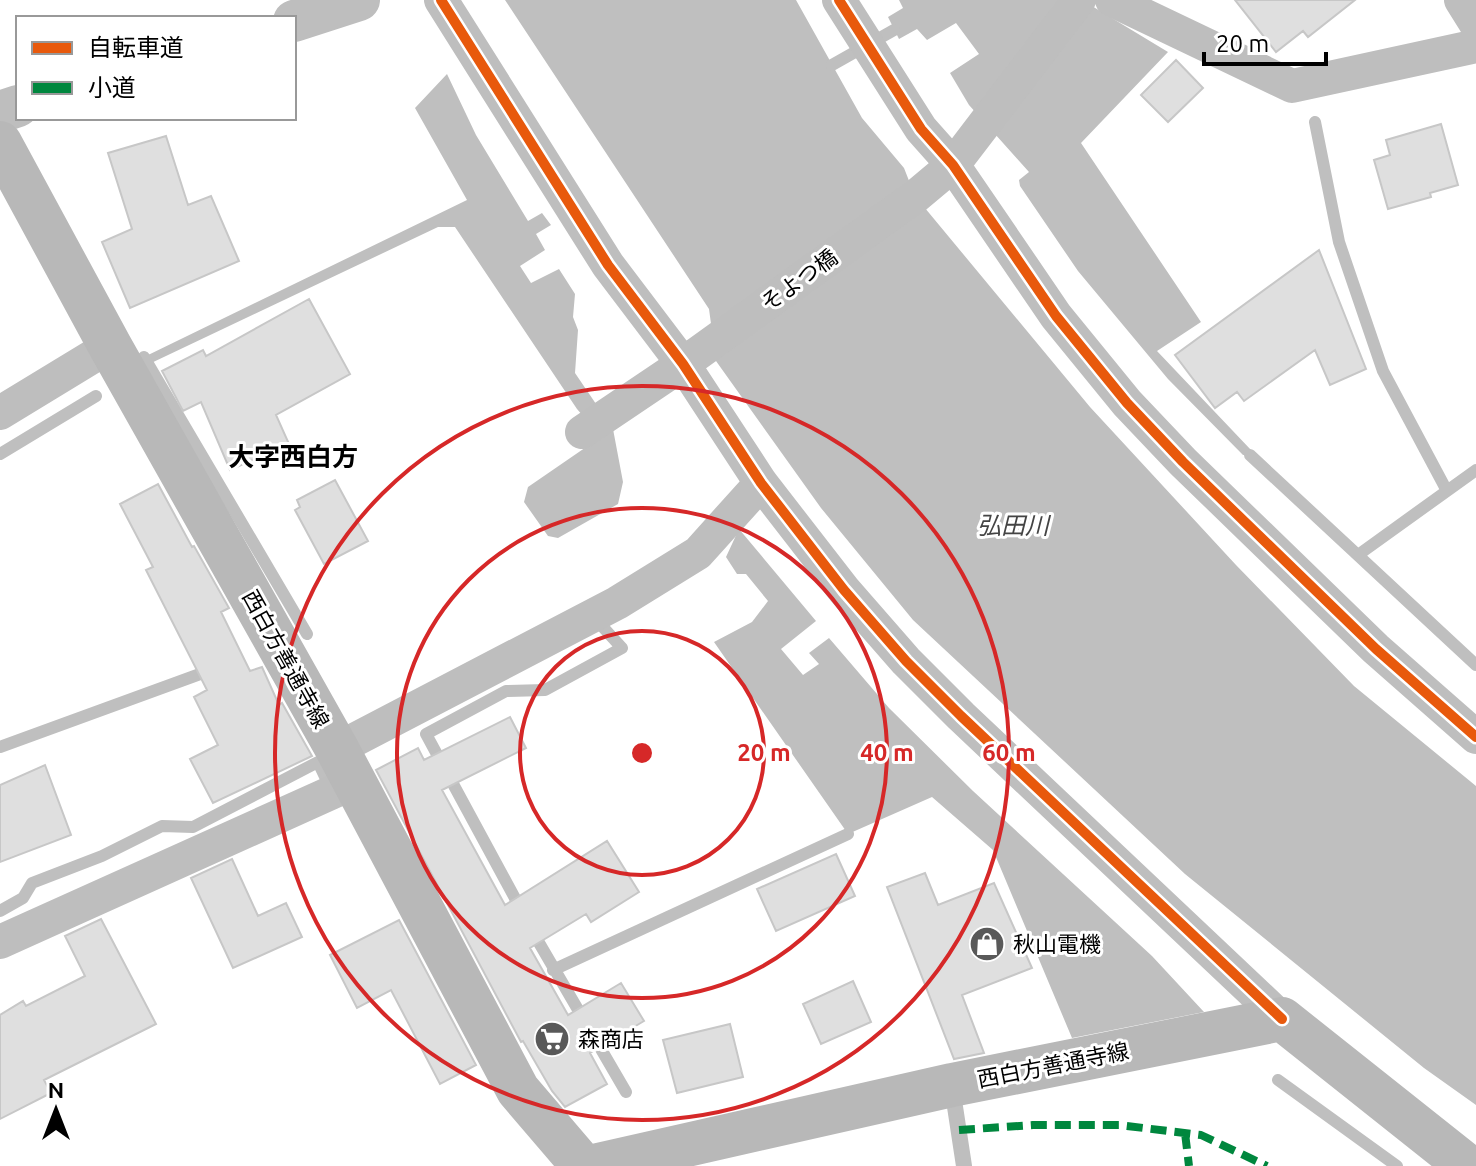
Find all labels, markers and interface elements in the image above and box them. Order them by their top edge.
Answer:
legend [16,16,296,120]
scale bar [1204,16,1326,66]
text: 20 m [1216,30,1269,57]
text: 自転車道 [88,34,184,61]
text: 小道 [88,74,136,101]
street label: そよつ橋 [756,244,842,316]
district label: 大字西白方 [228,442,358,471]
water label: 弘田川 [977,512,1052,539]
street label: 西白方善通寺線 [238,585,335,732]
centre of rings [628,739,656,767]
text: 20 m [737,739,791,766]
text: 40 m [860,739,914,766]
text: 60 m [982,739,1036,766]
shop icon: 秋山電機 [968,925,1006,963]
place label: 秋山電機 [1013,931,1101,956]
supermarket icon: 森商店 [533,1020,571,1058]
place label: 森商店 [578,1026,644,1051]
street label: 西白方善通寺線 [975,1038,1131,1091]
north arrow [16,1070,96,1150]
text: N [48,1077,64,1102]

